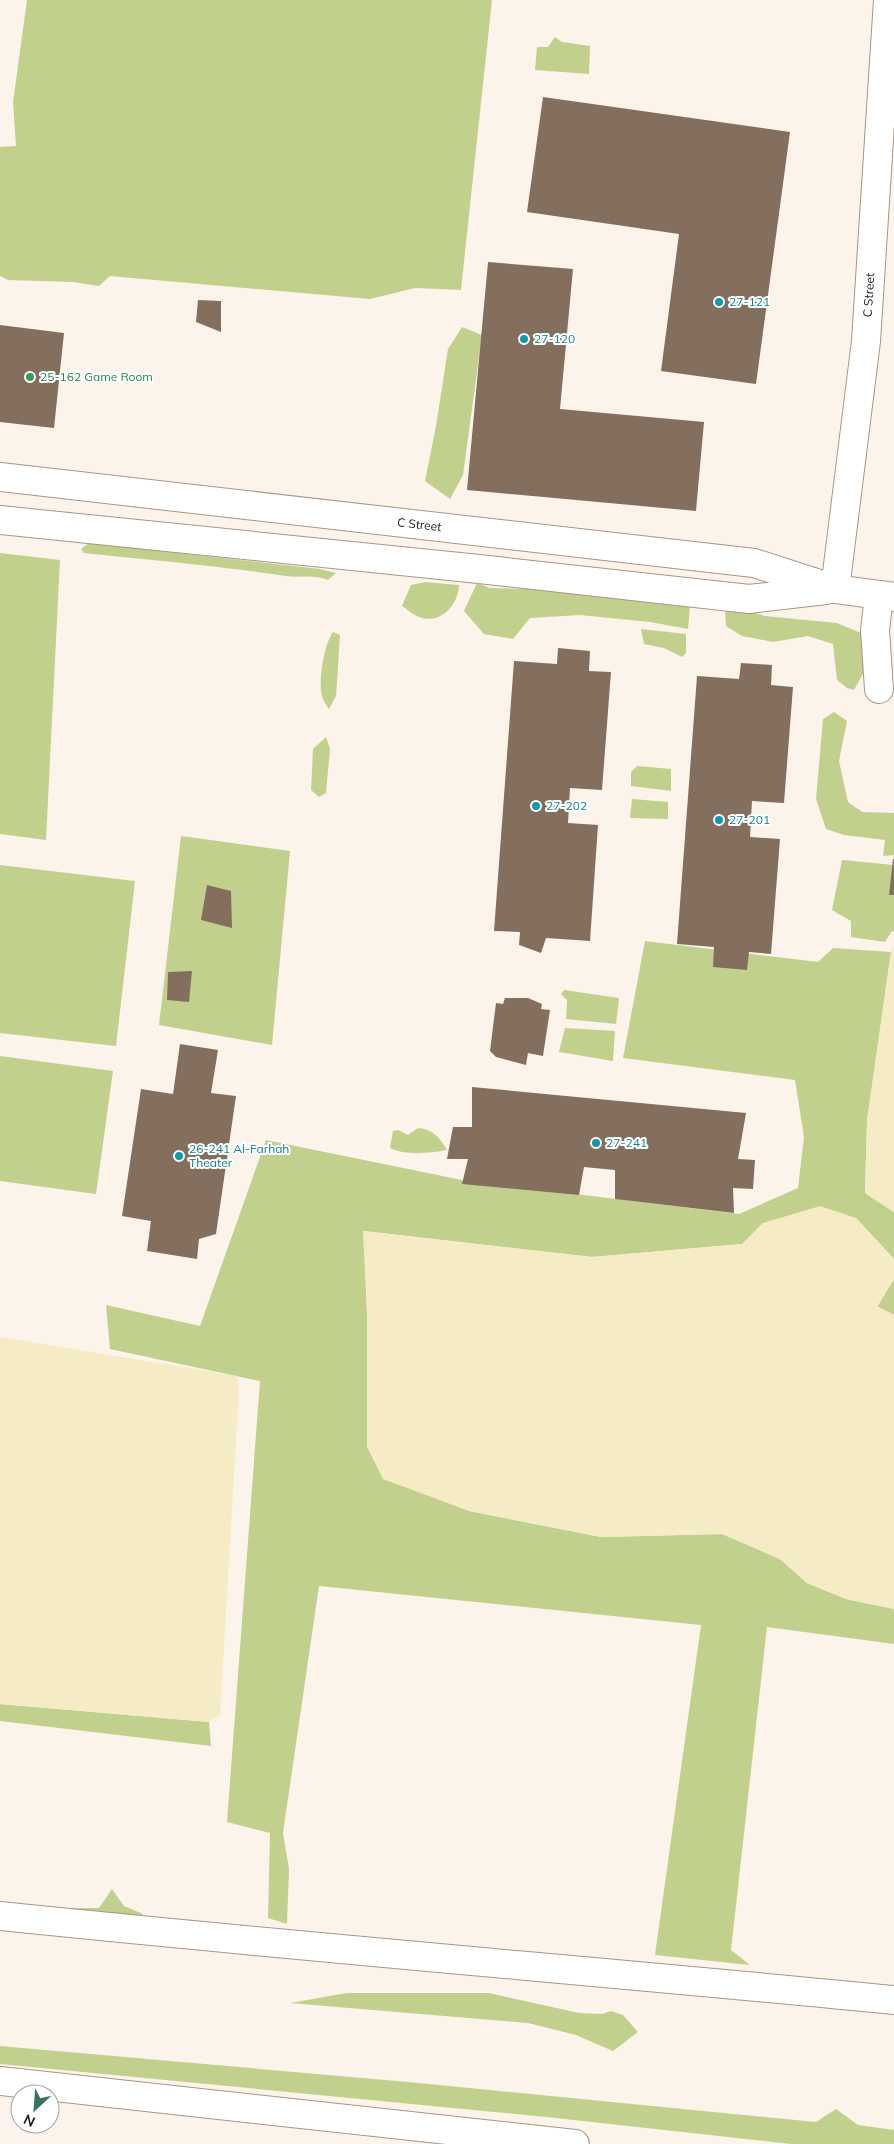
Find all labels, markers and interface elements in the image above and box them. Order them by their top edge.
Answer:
street label: C Street [860,272,877,318]
place label: 27-121 [729,294,770,309]
marker: 27-121 [713,296,725,308]
place label: 27-120 [534,331,575,346]
marker: 27-120 [518,333,530,345]
place label: 25-162 Game Room [40,369,153,384]
marker: 25-162 Game Room [24,371,36,383]
street label: C Street [396,514,442,534]
place label: 27-202 [546,798,587,813]
marker: 27-202 [530,800,542,812]
place label: 27-201 [729,812,770,827]
marker: 27-201 [713,814,725,826]
place label: 27-241 [606,1135,647,1150]
marker: 27-241 [590,1137,602,1149]
place label: 26-241 Al-Farhah Theater [189,1141,289,1170]
marker: 26-241 Al-Farhah Theater [173,1150,185,1162]
north arrow [10,2084,60,2134]
text: N [21,2110,38,2131]

